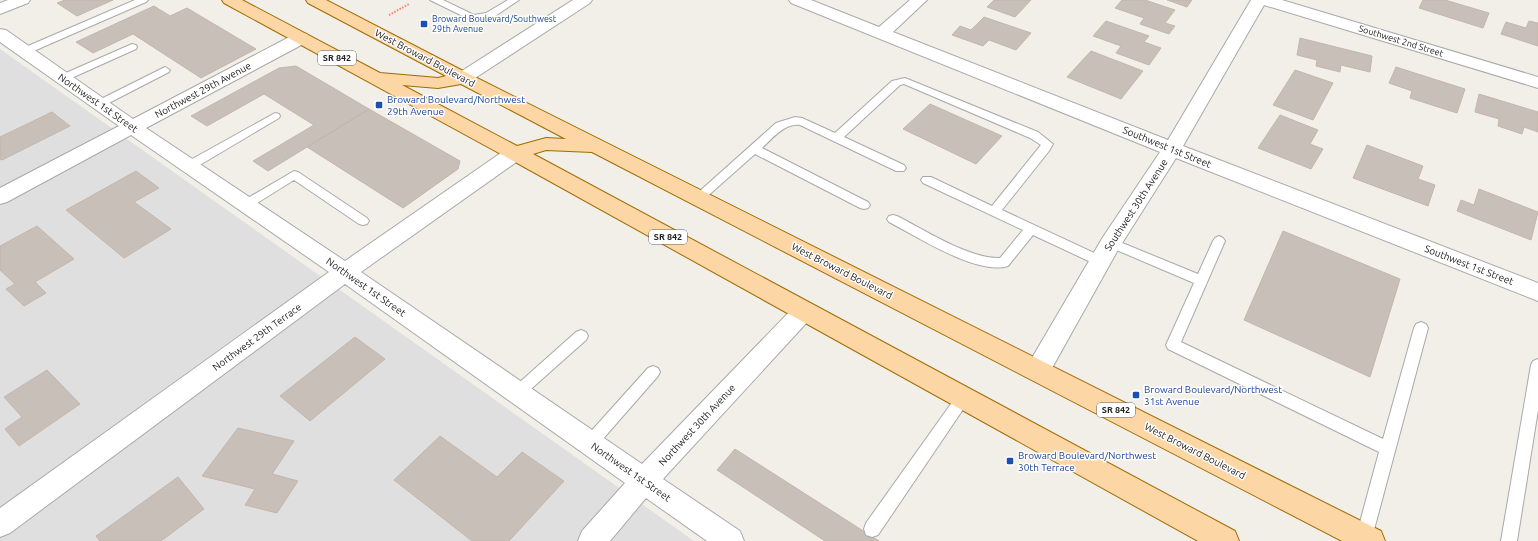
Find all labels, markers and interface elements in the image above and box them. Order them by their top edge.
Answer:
place label: Broward Boulevard/Southwest 29th Avenue [432,14,557,34]
marker: Broward Boulevard/Southwest 29th Avenue [419,19,429,29]
street label: Southwest 2nd Street [1358,23,1445,59]
street label: West Broward Boulevard [373,27,477,89]
road number: SR 842 [318,51,356,65]
street label: Northwest 29th Avenue [153,60,253,120]
street label: Northwest 1st Street [56,71,140,135]
place label: Broward Boulevard/Northwest 29th Avenue [387,94,525,117]
marker: Broward Boulevard/Northwest 29th Avenue [374,100,384,110]
street label: Southwest 1st Street [1121,124,1213,170]
street label: Southwest 30th Avenue [1102,157,1170,253]
road number: SR 842 [649,230,687,244]
street label: West Broward Boulevard [790,241,894,301]
street label: Southwest 1st Street [1423,243,1515,287]
street label: Northwest 1st Street [324,255,408,319]
street label: Northwest 29th Terrace [211,301,303,373]
street label: Northwest 30th Avenue [656,382,738,468]
place label: Broward Boulevard/Northwest 31st Avenue [1144,384,1282,407]
marker: Broward Boulevard/Northwest 31st Avenue [1131,390,1141,400]
road number: SR 842 [1097,403,1135,417]
street label: West Broward Boulevard [1143,421,1247,481]
street label: Northwest 1st Street [589,440,673,504]
place label: Broward Boulevard/Northwest 30th Terrace [1018,450,1156,473]
marker: Broward Boulevard/Northwest 30th Terrace [1005,456,1015,466]

